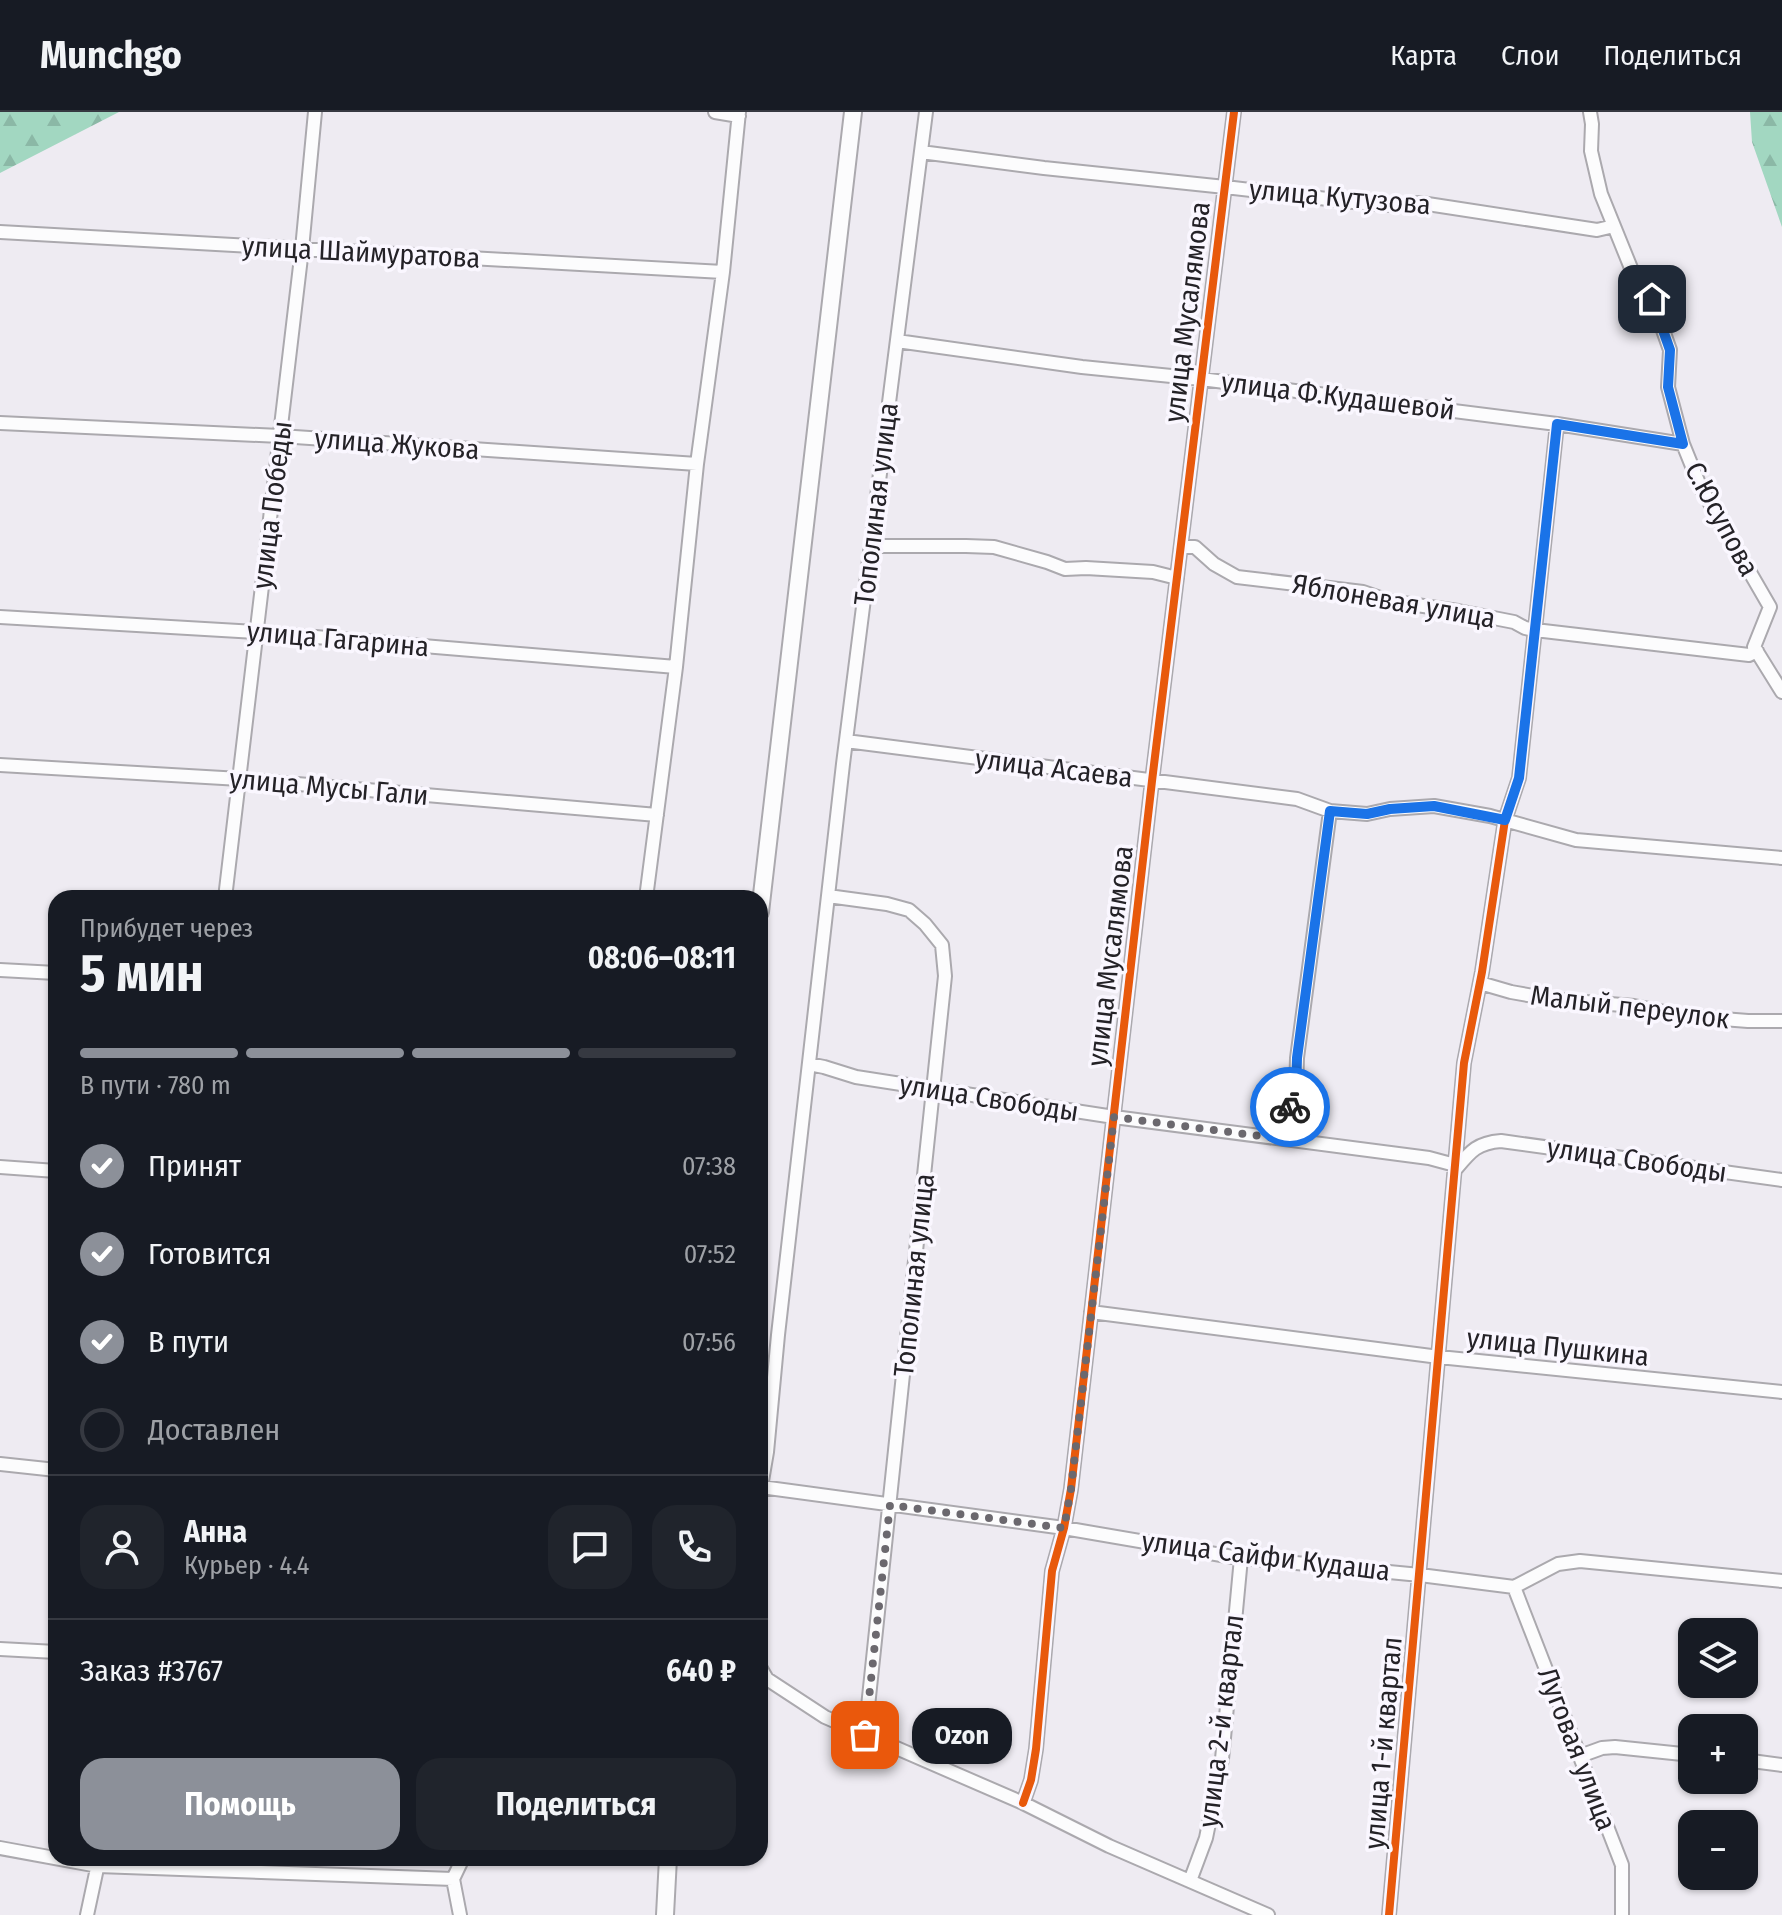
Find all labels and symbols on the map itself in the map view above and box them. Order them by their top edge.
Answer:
street label: улица Кутузова [1248,173,1432,221]
street label: улица Мусалямова [1157,200,1217,424]
street label: улица Шаймуратова [241,229,481,275]
pin [1618,265,1686,333]
street label: улица Ф.Кудашевой [1219,365,1457,427]
street label: Тополиная улица [847,401,905,607]
street label: улица Победы [245,419,299,591]
street label: улица Жукова [314,422,480,466]
street label: С.Юсупова [1678,456,1766,582]
street label: Яблоневая улица [1290,567,1498,635]
street label: улица Гагарина [246,615,430,663]
street label: улица Асаева [973,742,1135,794]
street label: улица Мусы Гали [228,762,430,812]
street label: улица Мусалямова [1080,844,1140,1068]
street label: Малый переулок [1529,978,1731,1036]
courier [1250,1067,1330,1147]
street label: улица Свободы [897,1068,1081,1128]
street label: улица Свободы [1545,1131,1729,1189]
street label: Тополиная улица [887,1172,941,1378]
street label: улица Пушкина [1465,1321,1651,1373]
street label: улица Сайфи Кудаша [1140,1524,1392,1588]
street label: улица 2-й квартал [1192,1613,1250,1829]
street label: улица 1-й квартал [1357,1635,1409,1851]
street label: Луговая улица [1531,1663,1623,1835]
pin [831,1701,899,1769]
callout: Ozon [913,1707,1013,1763]

